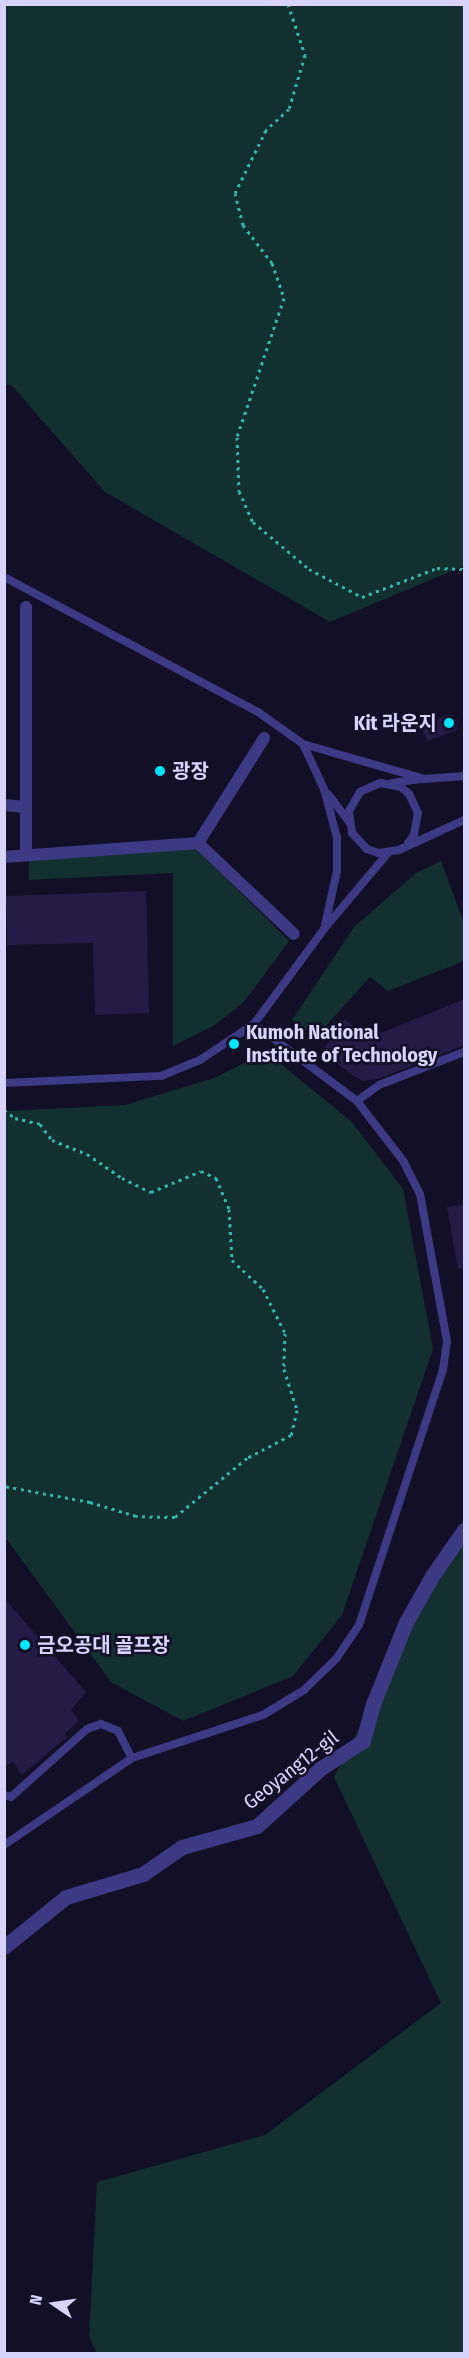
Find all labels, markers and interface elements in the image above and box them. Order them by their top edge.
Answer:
place label: Kit 라운지 [354,711,437,735]
marker: Kit 라운지 [442,716,456,730]
place label: 광장 [172,759,209,783]
marker: 광장 [153,764,167,778]
place label: Kumoh National Institute of Technology [246,1020,437,1067]
marker: Kumoh National Institute of Technology [227,1037,241,1051]
place label: 금오공대 골프장 [37,1633,170,1657]
marker: 금오공대 골프장 [18,1638,32,1652]
street label: Geoyang12-gil [239,1725,343,1815]
north arrow [24,2274,84,2334]
text: N [26,2293,46,2307]

